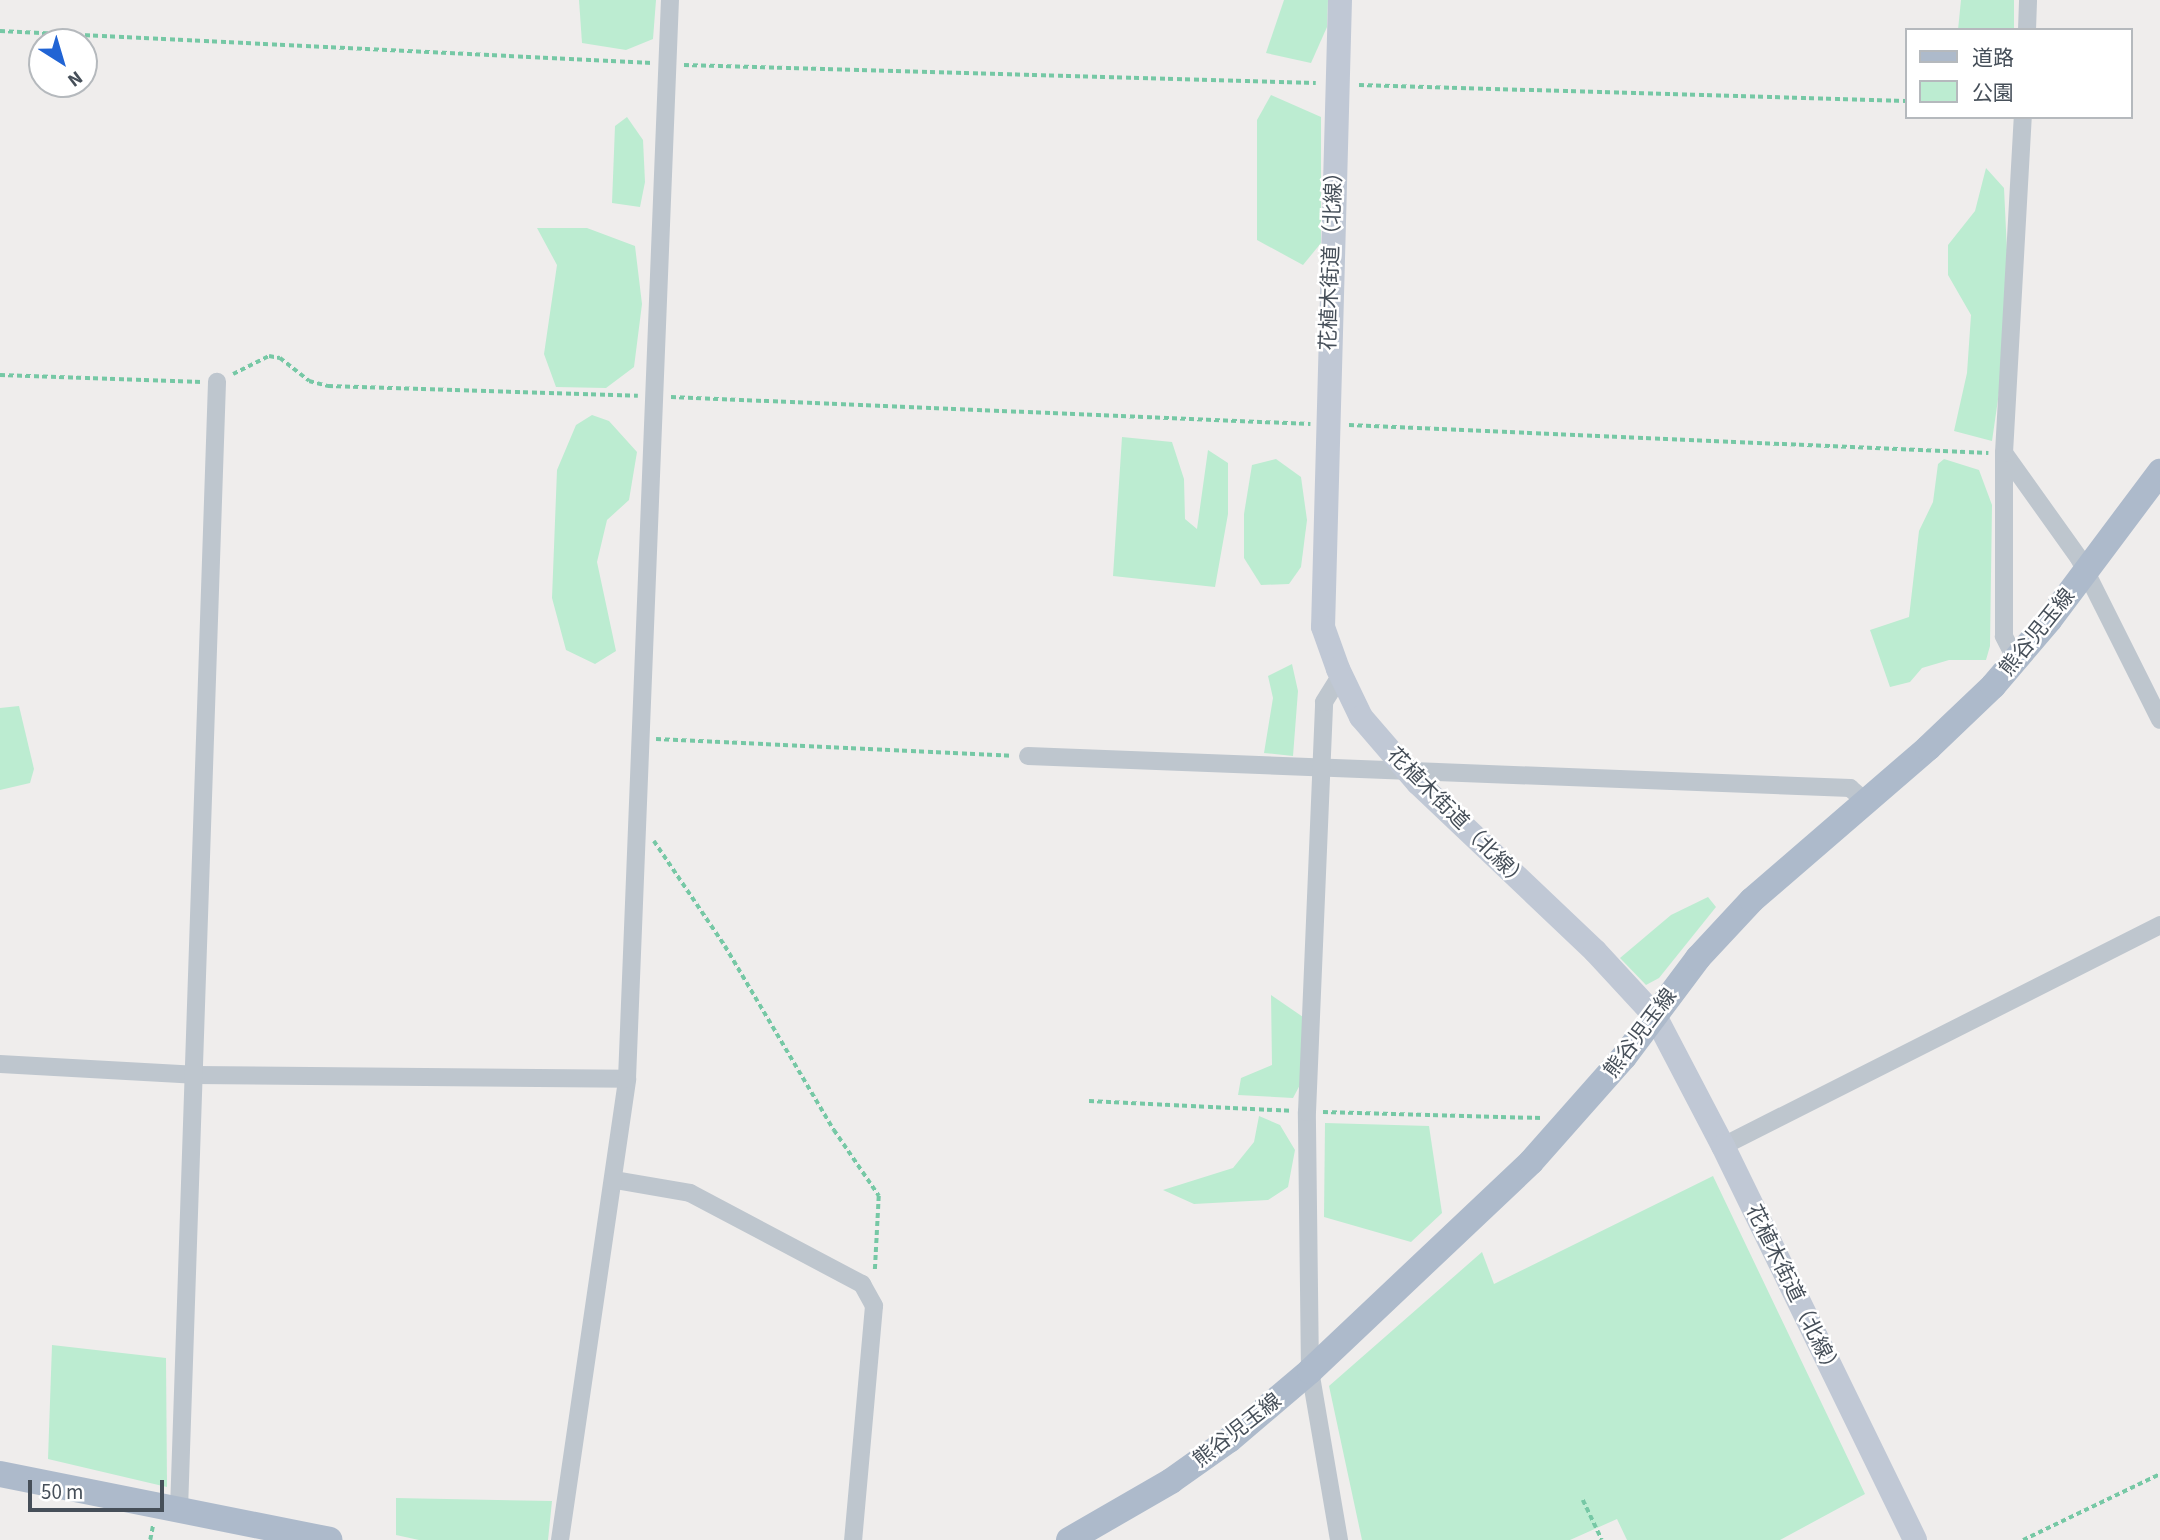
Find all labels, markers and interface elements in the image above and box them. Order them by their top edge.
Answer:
north arrow [28,28,98,98]
legend [1904,28,2132,119]
text: 道路 [1972,43,2014,73]
text: N [62,64,88,93]
text: 公園 [1972,78,2014,108]
street label: 花植木街道（北線） [1315,161,1347,351]
street label: 熊谷児玉線 [1994,583,2080,681]
street label: 花植木街道（北線） [1382,742,1534,894]
street label: 熊谷児玉線 [1598,983,1682,1083]
street label: 花植木街道（北線） [1741,1201,1847,1381]
street label: 熊谷児玉線 [1188,1388,1286,1472]
scale bar [32,1466,168,1510]
text: 50 m [41,1477,83,1507]

